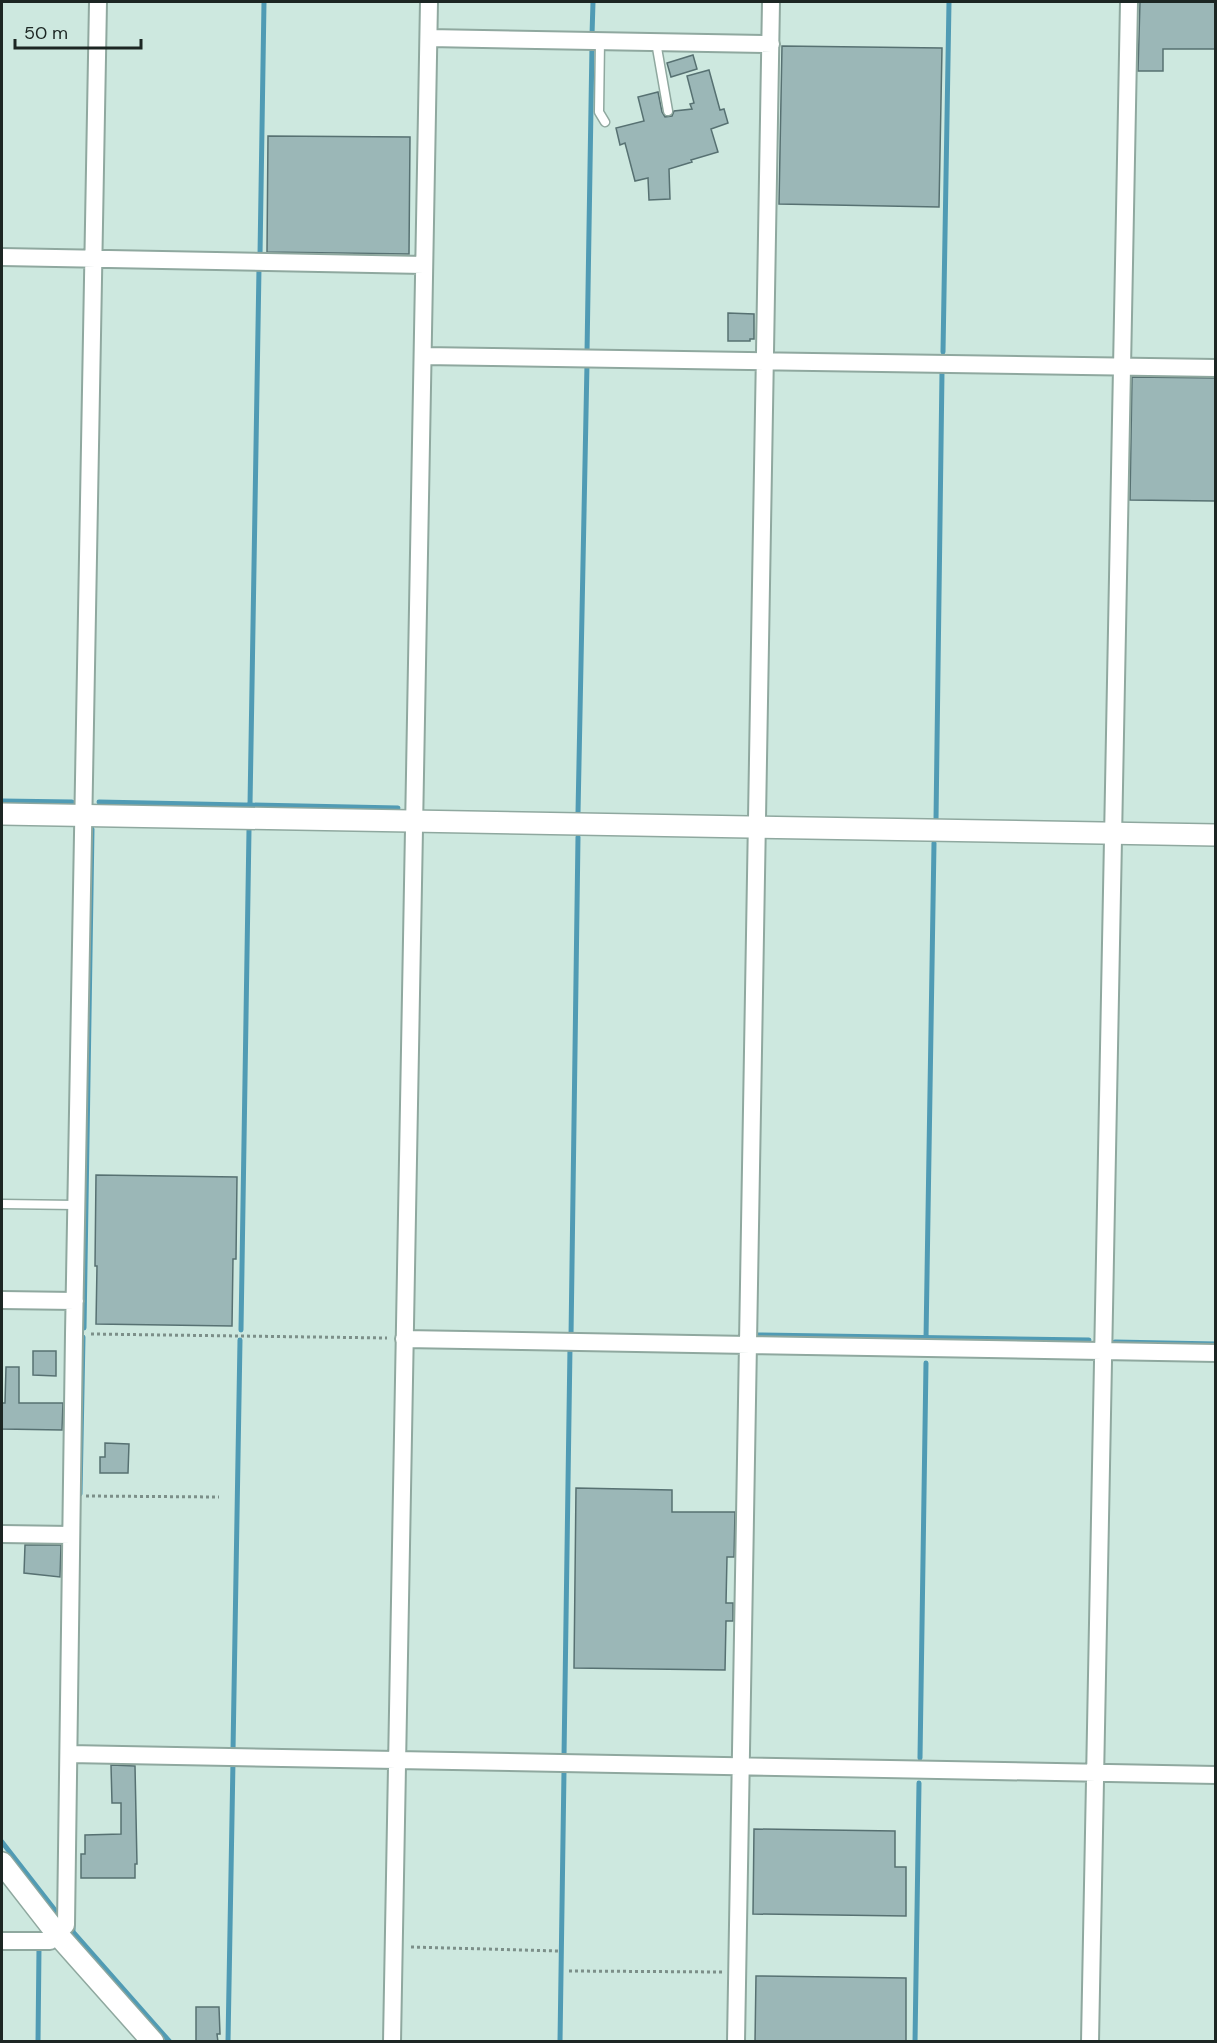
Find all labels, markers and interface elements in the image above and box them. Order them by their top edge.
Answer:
scale bar [15,12,141,50]
text: 50 m [24,21,68,45]

